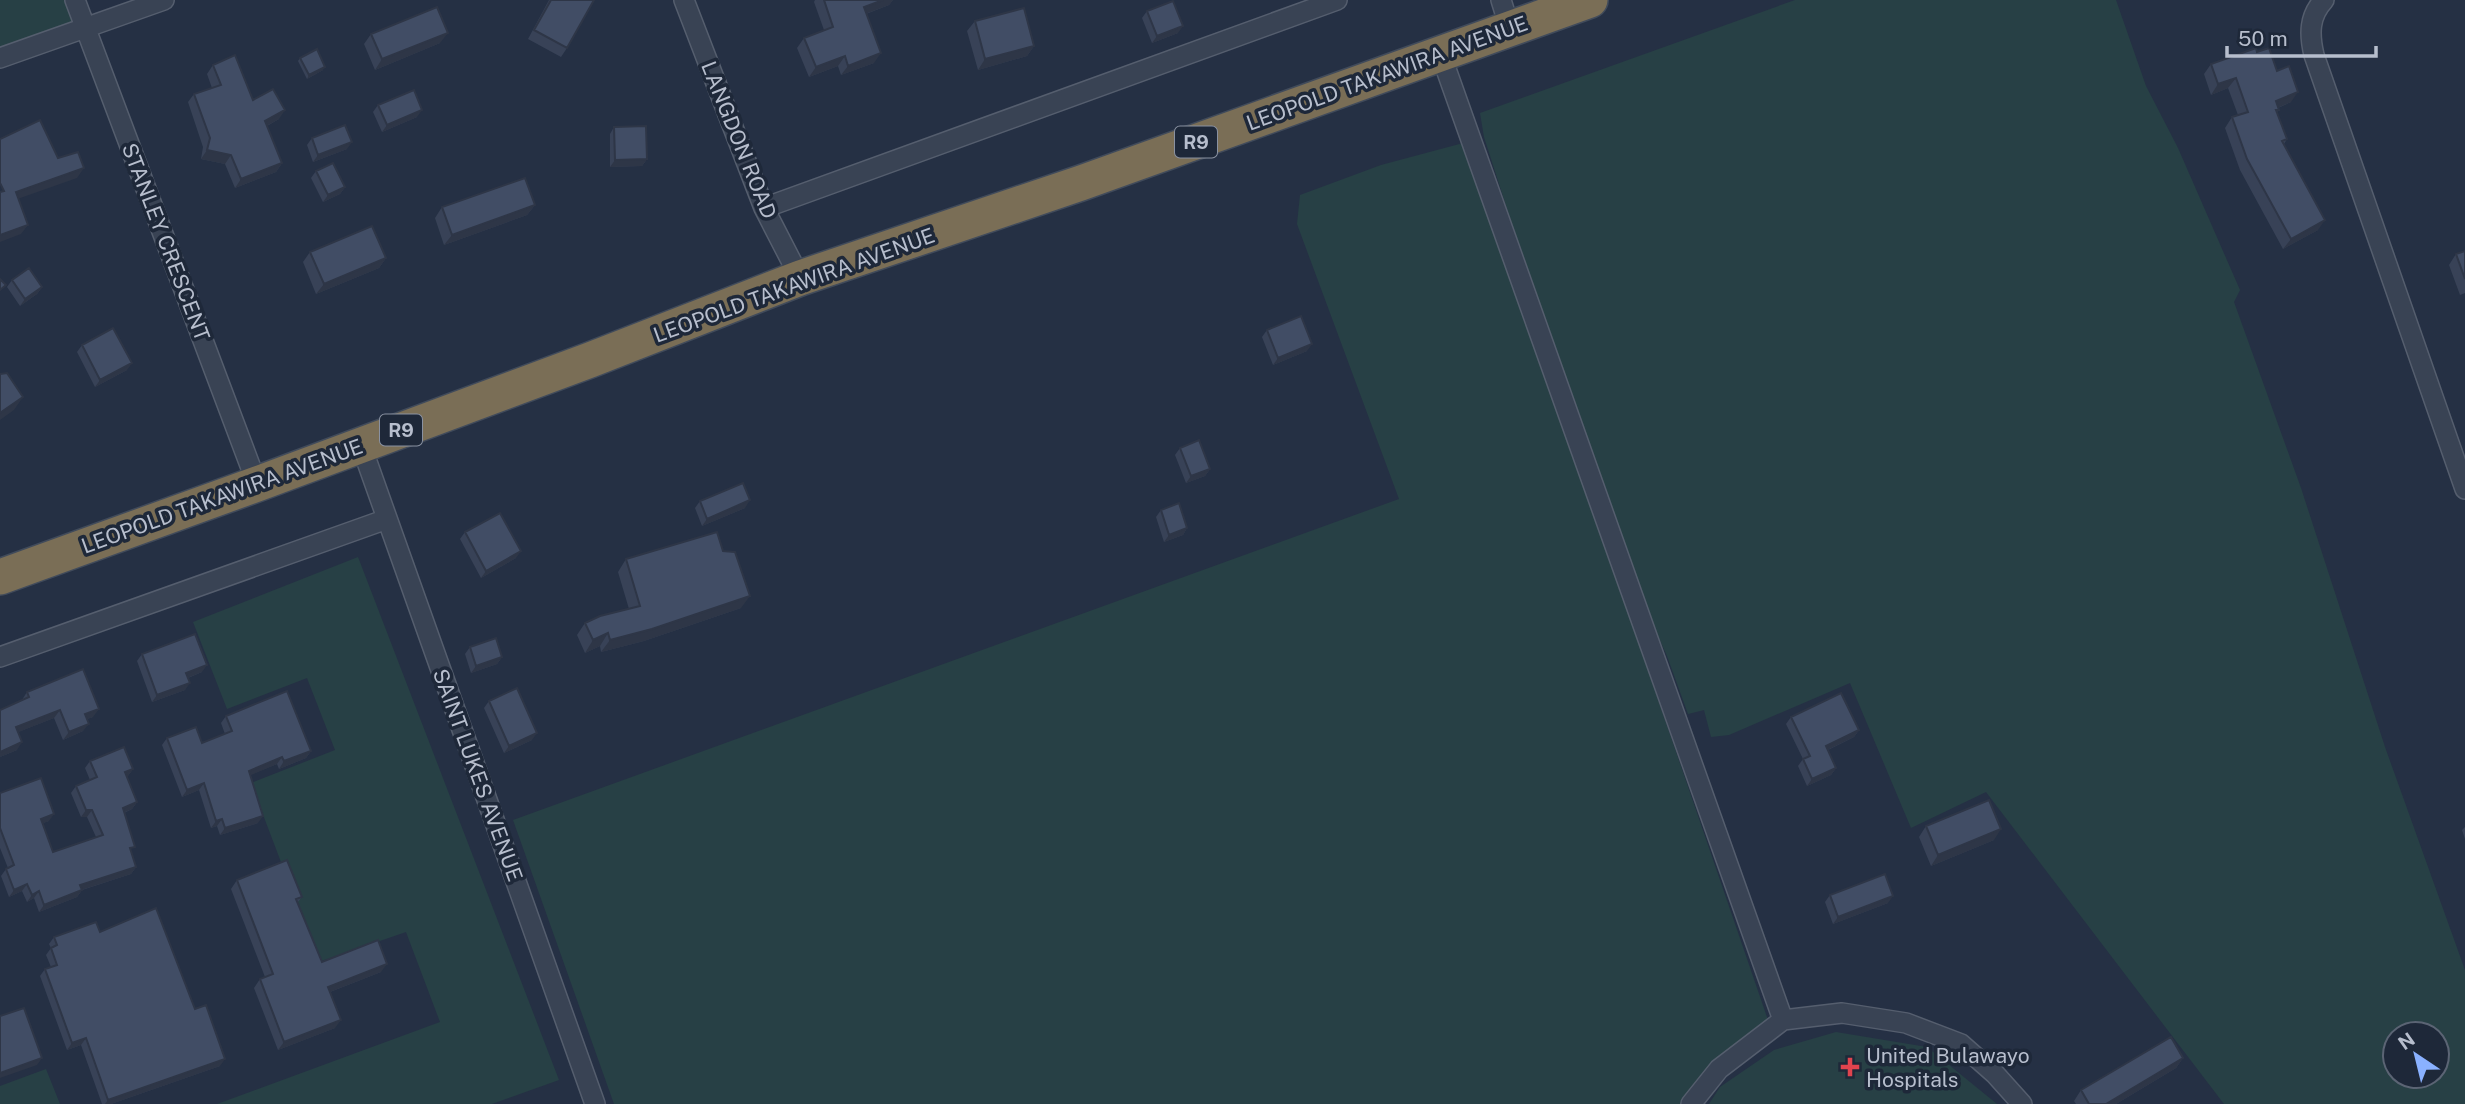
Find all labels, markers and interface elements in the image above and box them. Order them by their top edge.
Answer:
street label: LEOPOLD TAKAWIRA AVENUE [1243,10,1531,136]
scale bar [2227,14,2376,58]
text: 50 m [2238,26,2288,51]
street label: LANGDON ROAD [696,58,782,222]
road number: R9 [1175,126,1217,158]
street label: STANLEY CRESCENT [117,140,215,344]
street label: LEOPOLD TAKAWIRA AVENUE [650,222,938,348]
road number: R9 [380,414,422,446]
street label: LEOPOLD TAKAWIRA AVENUE [78,433,366,559]
street label: SAINT LUKES AVENUE [428,665,528,885]
north arrow [2381,1020,2451,1090]
text: N [2394,1028,2419,1054]
place label: United Bulawayo Hospitals [1866,1043,2030,1092]
marker: United Bulawayo Hospitals [1840,1057,1860,1077]

